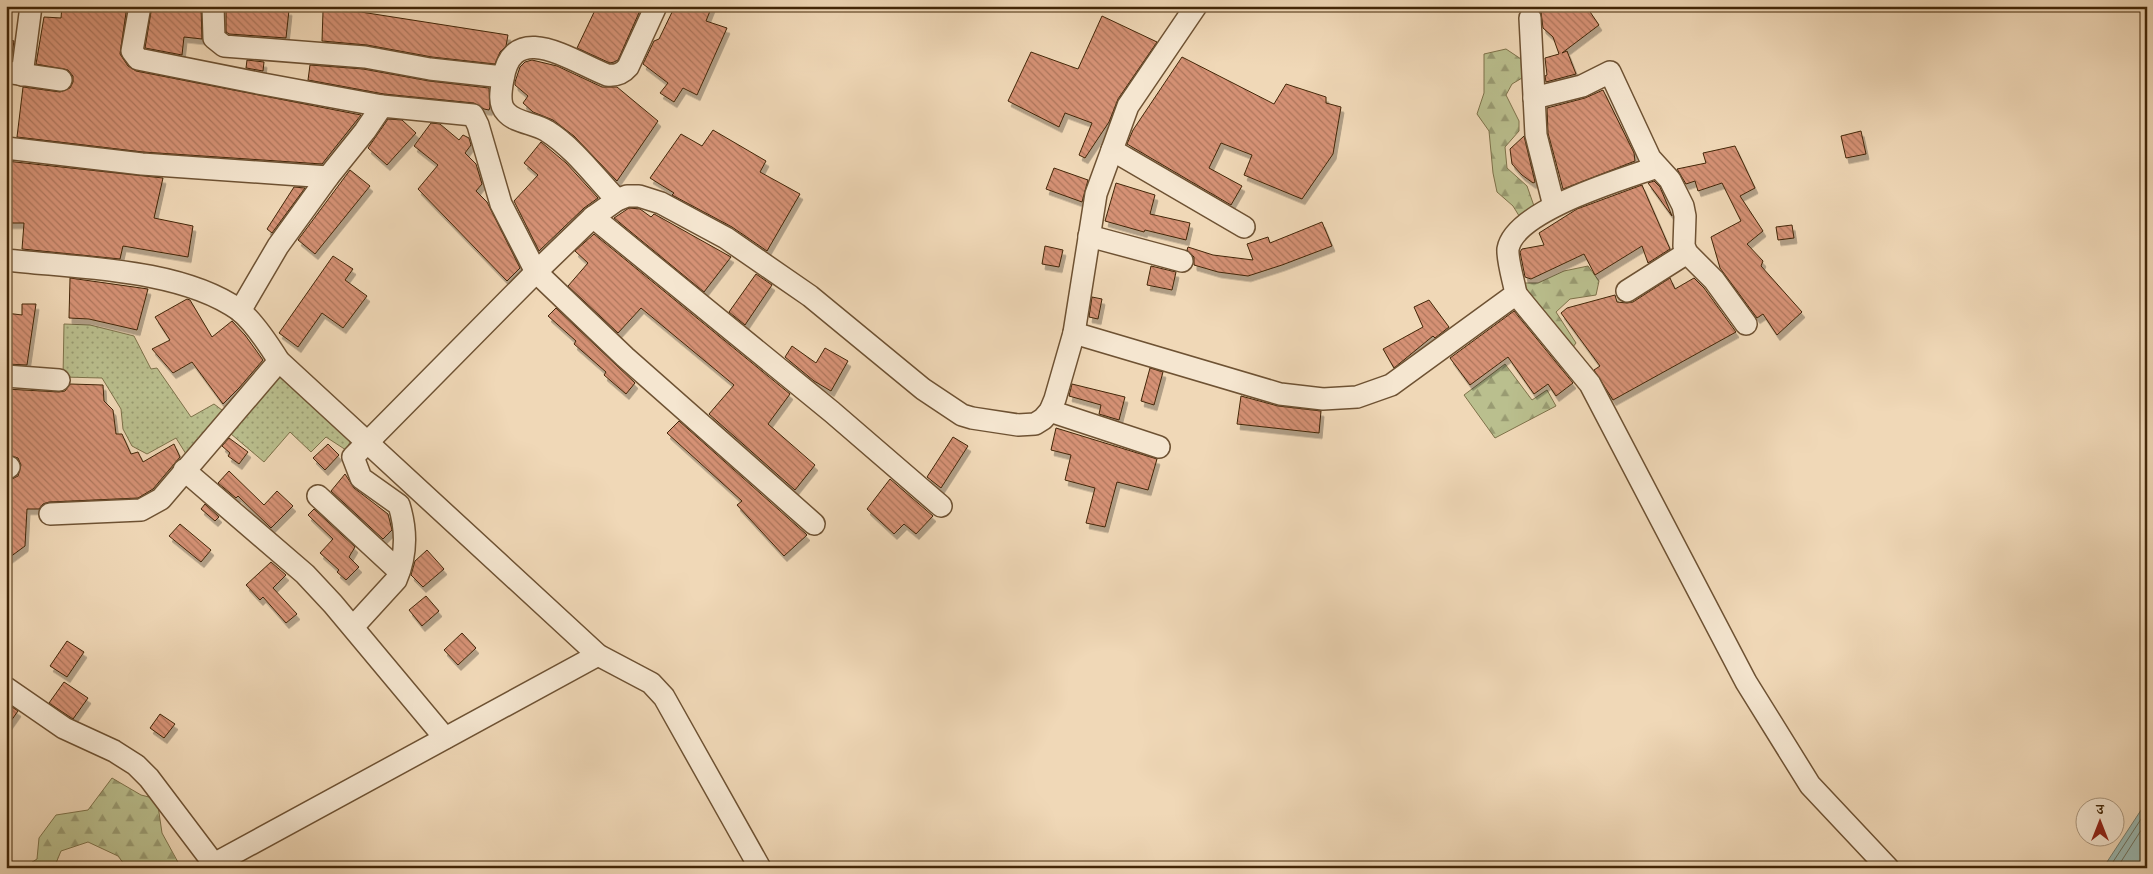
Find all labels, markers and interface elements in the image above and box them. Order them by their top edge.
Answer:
north arrow [2076,796,2126,846]
text: उ [2095,801,2104,818]

